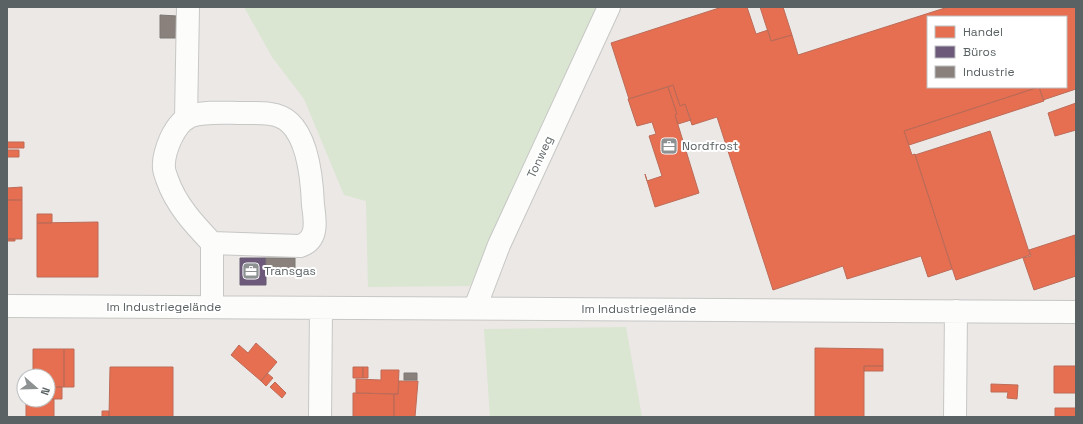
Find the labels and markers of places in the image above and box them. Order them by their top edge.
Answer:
office icon: Nordfrost [659,136,679,156]
place label: Nordfrost [682,138,738,154]
office icon: Transgas [241,261,261,281]
place label: Transgas [264,263,316,279]

